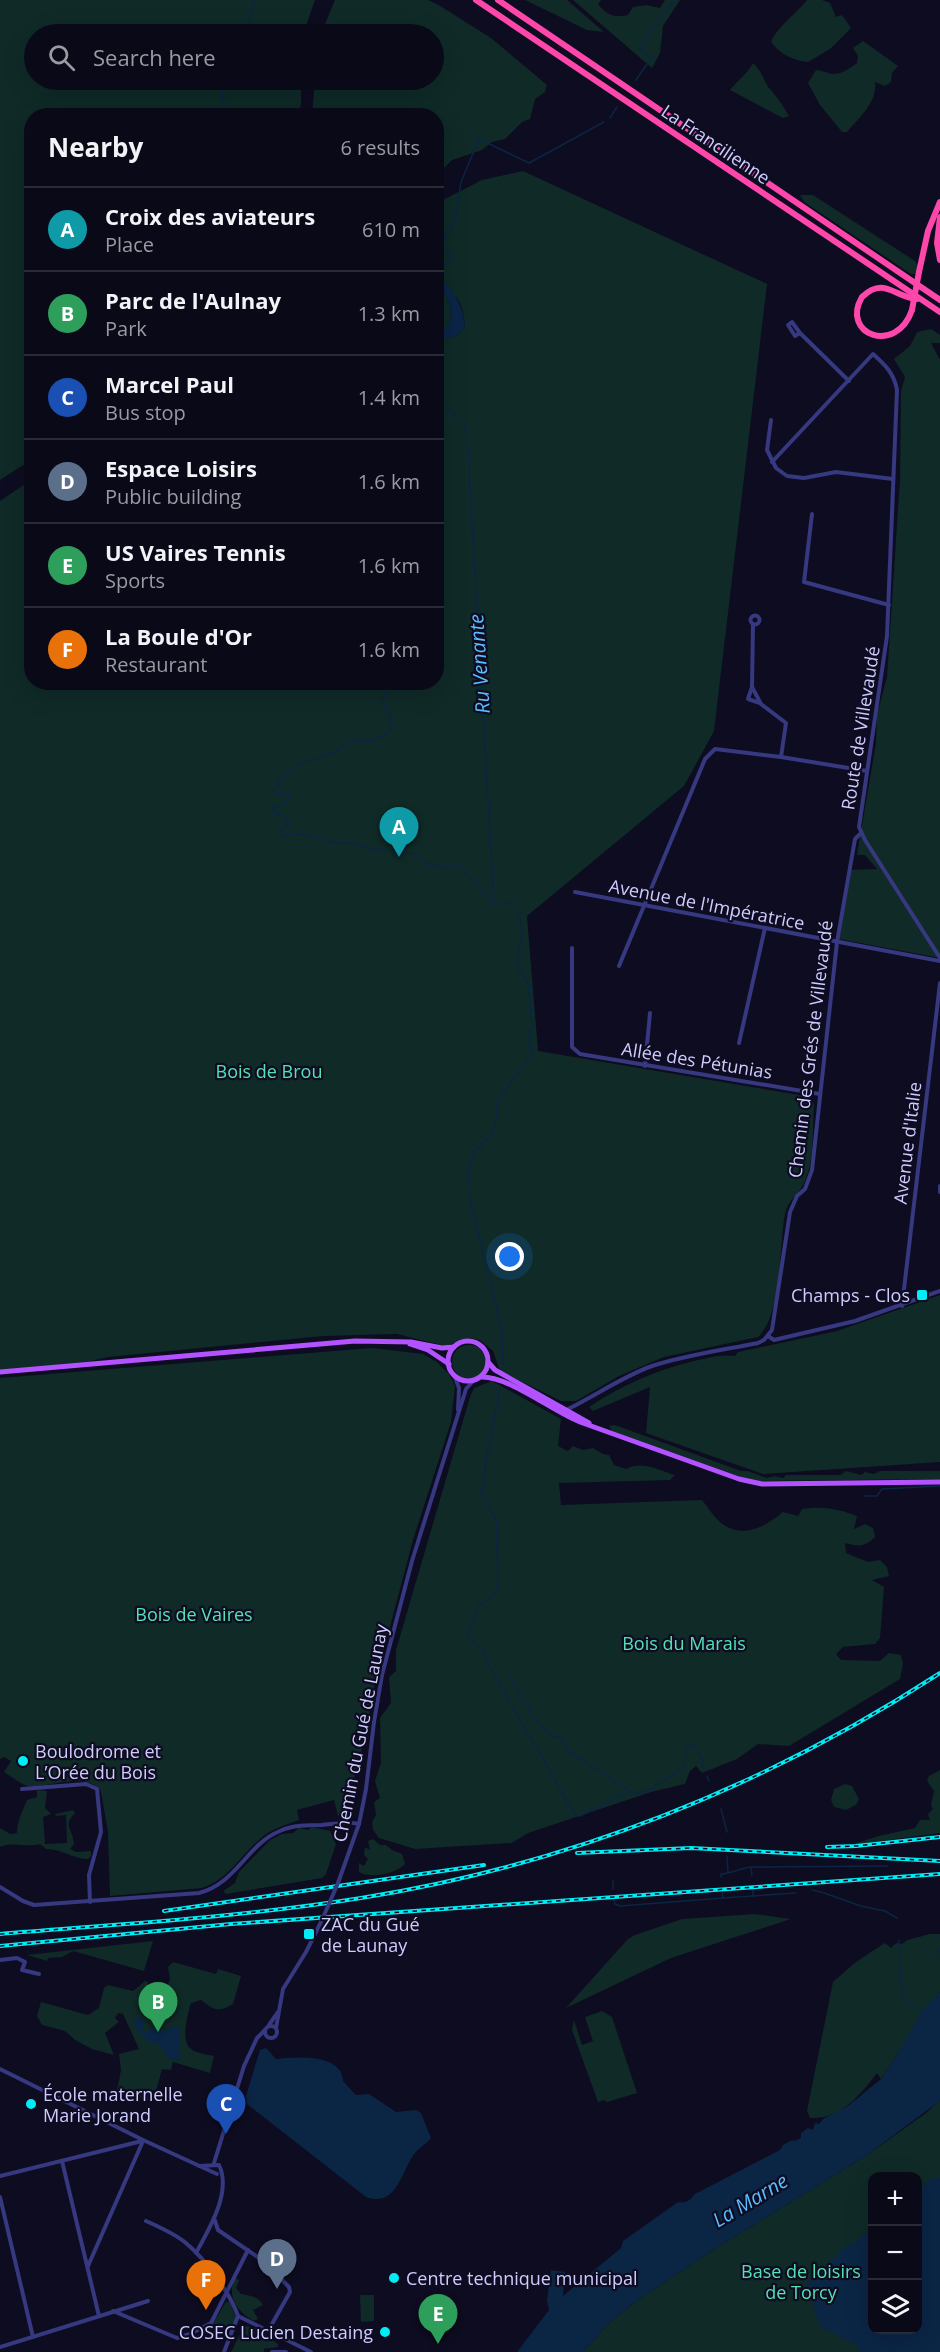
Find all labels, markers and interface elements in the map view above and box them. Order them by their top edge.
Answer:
search box [24,24,444,90]
icon: search [45,41,78,74]
text: Search here [93,42,216,72]
street label: La Francilienne [657,99,775,189]
text: Nearby [48,129,143,165]
text: 6 results [340,134,420,161]
text: Croix des aviateurs [105,201,315,231]
text: A [61,216,74,243]
text: 610 m [362,216,420,243]
text: Place [105,231,154,258]
text: Parc de l'Aulnay [105,285,281,315]
text: B [61,300,74,327]
text: 1.3 km [358,300,420,327]
text: Park [105,315,147,342]
text: Marcel Paul [105,369,234,399]
text: C [61,384,74,411]
text: 1.4 km [358,384,420,411]
text: Bus stop [105,399,186,426]
text: Espace Loisirs [105,453,257,483]
text: D [60,468,75,495]
text: 1.6 km [358,468,420,495]
text: Public building [105,483,241,510]
text: US Vaires Tennis [105,537,286,567]
text: E [62,552,73,579]
text: 1.6 km [358,552,420,579]
text: Sports [105,567,165,594]
water label: Ru Venante [462,613,496,715]
text: La Boule d'Or [105,621,252,651]
text: F [62,636,73,663]
text: 1.6 km [358,636,420,663]
street label: Route de Villevaudé [835,644,885,812]
text: Restaurant [105,651,207,678]
pin: A [380,808,418,857]
street label: Avenue de l'Impératrice [607,873,807,935]
street label: Chemin des Grés de Villevaudé [782,919,838,1179]
street label: Allée des Pétunias [620,1036,774,1084]
park label: Bois de Brou [216,1059,322,1083]
street label: Avenue d'Italie [888,1081,926,1205]
your location [495,1242,524,1271]
place label: Champs - Clos [791,1283,910,1307]
marker: Champs - Clos [915,1288,929,1302]
park label: Bois de Vaires [135,1602,253,1626]
street label: Chemin du Gué de Launay [327,1621,393,1844]
park label: Bois du Marais [622,1631,746,1655]
place label: Boulodrome et L’Orée du Bois [35,1739,161,1784]
marker: Boulodrome et L’Orée du Bois [16,1754,30,1768]
place label: ZAC du Gué de Launay [321,1912,420,1957]
marker: ZAC du Gué de Launay [302,1927,316,1941]
pin: B [138,1982,178,2032]
place label: École maternelle Marie Jorand [43,2082,183,2127]
pin: C [206,2084,246,2134]
marker: École maternelle Marie Jorand [24,2097,38,2111]
water label: La Marne [707,2167,793,2233]
map controls [868,2172,922,2334]
button: + [868,2172,922,2226]
button: − [868,2226,922,2280]
pin: D [258,2240,296,2289]
park label: Base de loisirs de Torcy [741,2259,861,2304]
pin: F [186,2260,226,2310]
place label: Centre technique municipal [406,2266,638,2290]
marker: Centre technique municipal [387,2271,401,2285]
button: layers [868,2280,922,2334]
pin: E [418,2294,458,2344]
place label: COSEC Lucien Destaing [179,2320,373,2344]
marker: COSEC Lucien Destaing [378,2325,392,2339]

